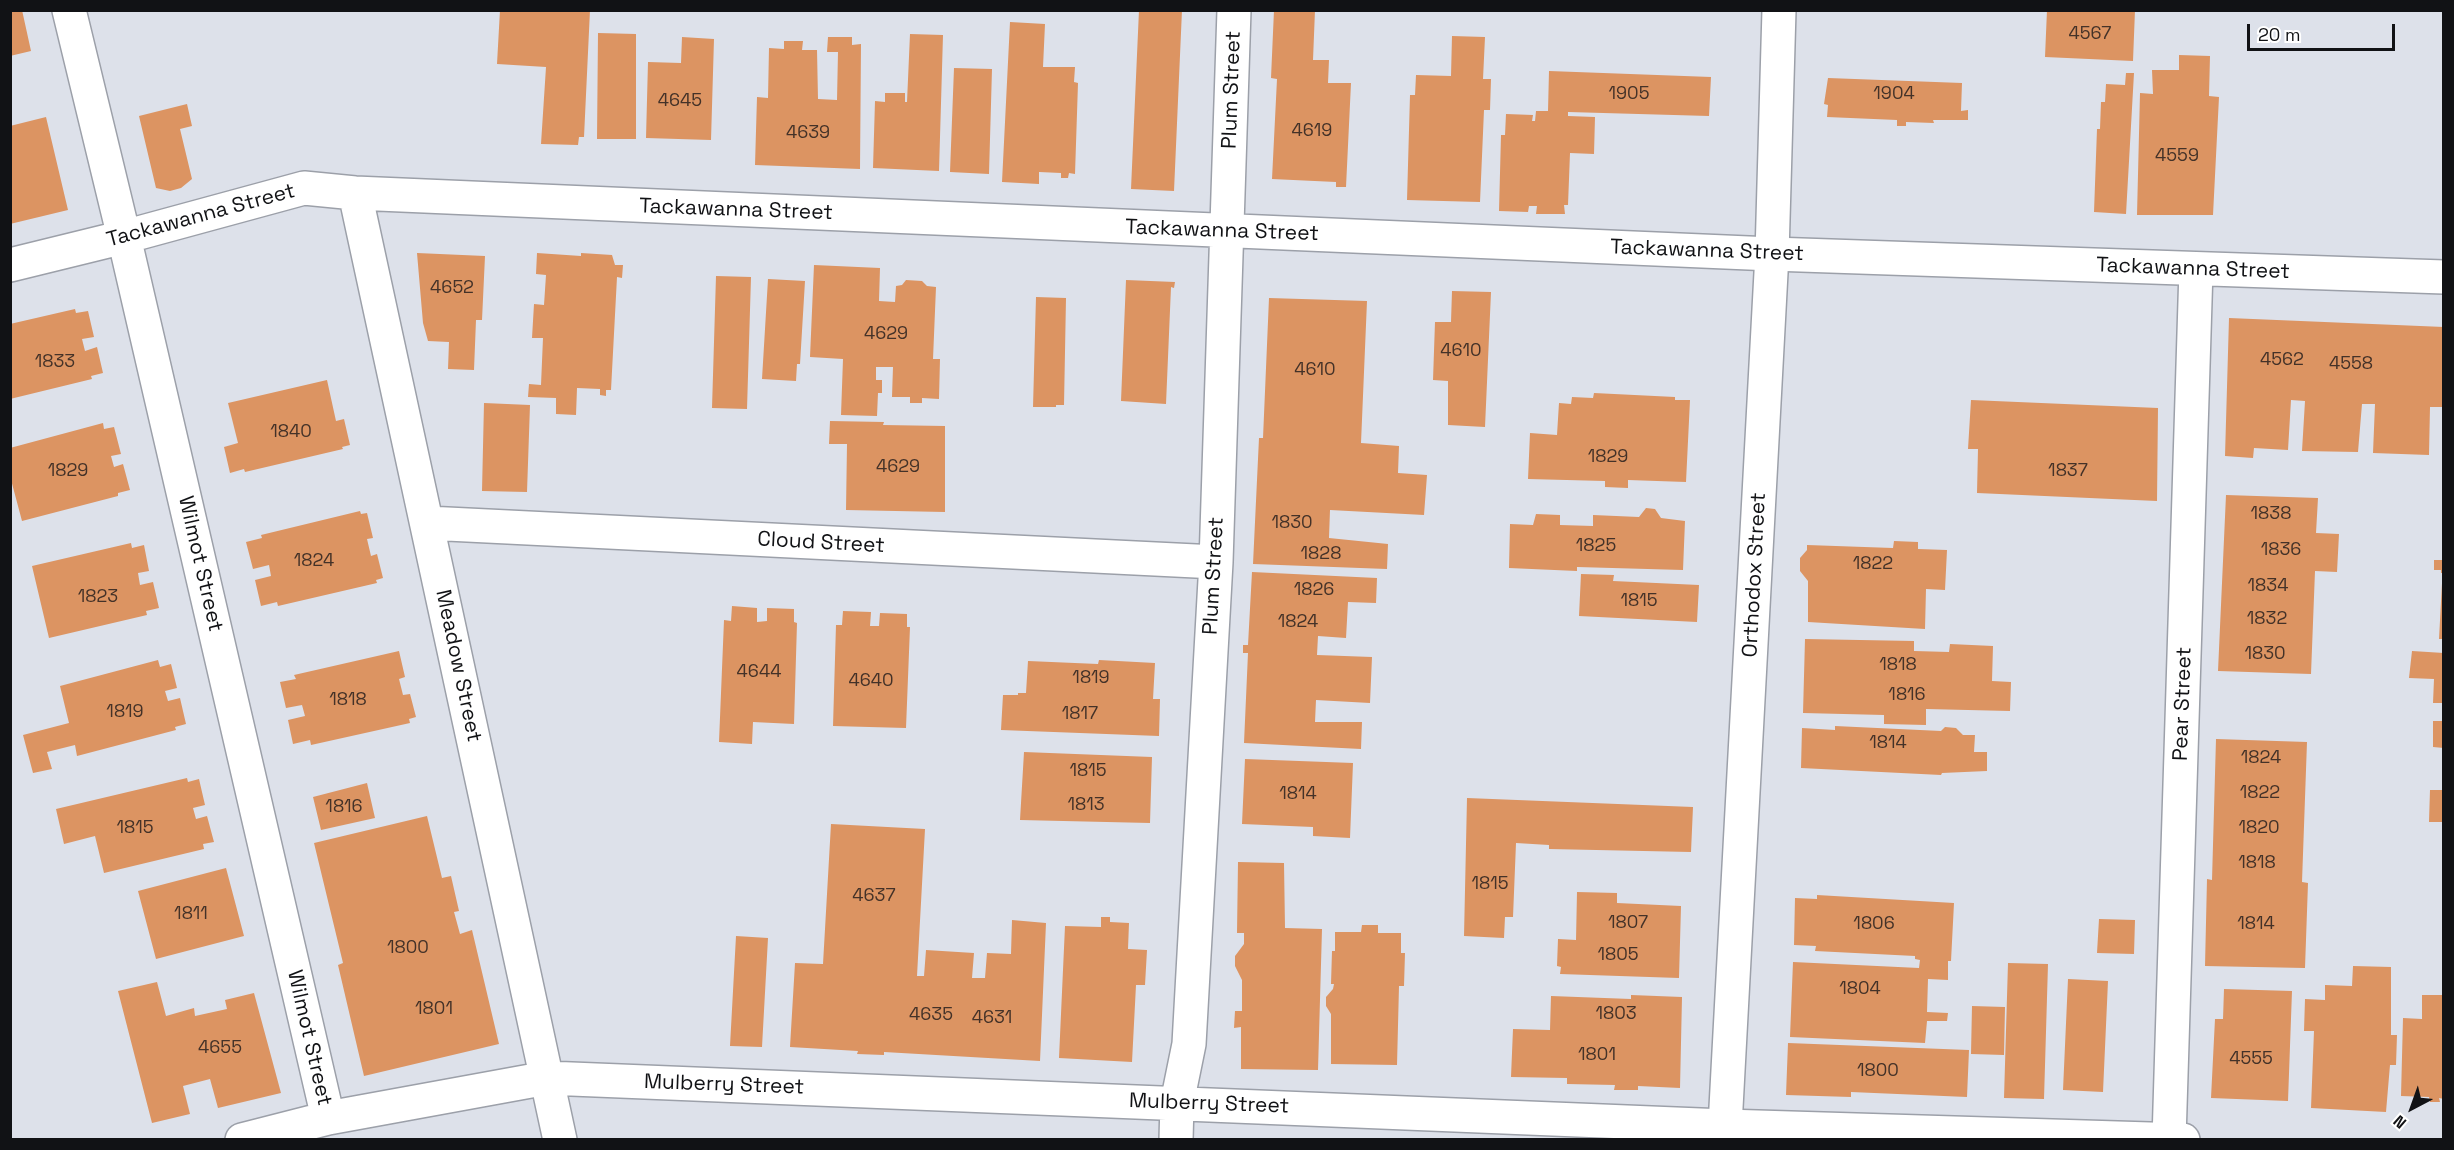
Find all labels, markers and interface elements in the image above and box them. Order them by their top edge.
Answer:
scale bar [2250,12,2398,50]
house number: 4567 [2069,23,2111,45]
text: 20 m [2258,23,2301,46]
street label: Plum Street [1217,30,1247,150]
house number: 1905 [1609,83,1649,105]
house number: 1904 [1873,83,1915,105]
house number: 4645 [658,90,702,112]
house number: 4619 [1292,120,1332,142]
house number: 4639 [786,122,830,144]
house number: 4559 [2155,145,2199,167]
street label: Tackawanna Street [104,179,298,253]
street label: Tackawanna Street [639,194,833,226]
street label: Tackawanna Street [1125,215,1319,247]
street label: Tackawanna Street [1610,235,1804,267]
street label: Tackawanna Street [2096,253,2290,285]
house number: 4652 [430,277,474,299]
house number: 4629 [864,323,908,345]
house number: 4610 [1440,340,1482,362]
house number: 4562 [2260,349,2304,371]
house number: 1833 [35,351,75,373]
house number: 4558 [2329,353,2373,375]
house number: 4610 [1294,359,1336,381]
house number: 1840 [270,421,312,443]
house number: 1829 [1588,446,1628,468]
house number: 4629 [876,456,920,478]
house number: 1829 [48,460,88,482]
house number: 1837 [2048,460,2088,482]
street label: Orthodox Street [1738,492,1772,658]
street label: Wilmot Street [172,494,228,634]
house number: 1838 [2251,503,2291,525]
house number: 1830 [1271,512,1313,534]
street label: Plum Street [1198,516,1230,636]
street label: Cloud Street [757,527,885,559]
house number: 1825 [1576,535,1616,557]
house number: 1836 [2261,539,2301,561]
house number: 1828 [1301,543,1341,565]
house number: 1824 [294,550,334,572]
house number: 1822 [1853,553,1893,575]
house number: 1834 [2248,575,2288,597]
house number: 1826 [1294,579,1334,601]
house number: 1823 [78,586,118,608]
street label: Meadow Street [430,588,486,744]
house number: 1815 [1620,590,1658,612]
house number: 1832 [2247,608,2287,630]
house number: 1824 [1278,611,1318,633]
house number: 1830 [2244,643,2286,665]
street label: Pear Street [2168,646,2198,762]
house number: 1818 [1879,654,1917,676]
house number: 4644 [737,661,781,683]
house number: 1819 [1072,667,1110,689]
house number: 4640 [848,670,894,692]
house number: 1816 [1888,684,1926,706]
house number: 1818 [329,689,367,711]
house number: 1819 [106,701,144,723]
house number: 1817 [1062,703,1098,725]
house number: 1814 [1869,732,1907,754]
house number: 1824 [2241,747,2281,769]
house number: 1815 [1069,760,1107,782]
house number: 1822 [2240,782,2280,804]
house number: 1814 [1279,783,1317,805]
house number: 1813 [1067,794,1105,816]
house number: 1816 [325,796,363,818]
house number: 1815 [116,817,154,839]
house number: 1820 [2238,817,2280,839]
house number: 1818 [2238,852,2276,874]
house number: 1815 [1471,873,1509,895]
house number: 4637 [852,885,896,907]
house number: 1811 [174,903,208,925]
house number: 1807 [1608,912,1648,934]
house number: 1806 [1853,913,1895,935]
house number: 1814 [2237,913,2275,935]
house number: 1800 [387,937,429,959]
house number: 1805 [1597,944,1639,966]
street label: Wilmot Street [281,968,337,1108]
house number: 1804 [1839,978,1881,1000]
house number: 1801 [415,998,453,1020]
house number: 1803 [1595,1003,1637,1025]
house number: 4635 [909,1004,953,1026]
house number: 4631 [972,1007,1012,1029]
house number: 4655 [198,1037,242,1059]
house number: 1801 [1578,1044,1616,1066]
house number: 4555 [2229,1048,2273,1070]
house number: 1800 [1857,1060,1899,1082]
street label: Mulberry Street [643,1070,805,1100]
north arrow [2382,1078,2442,1138]
street label: Mulberry Street [1128,1089,1290,1119]
text: N [2389,1111,2411,1133]

